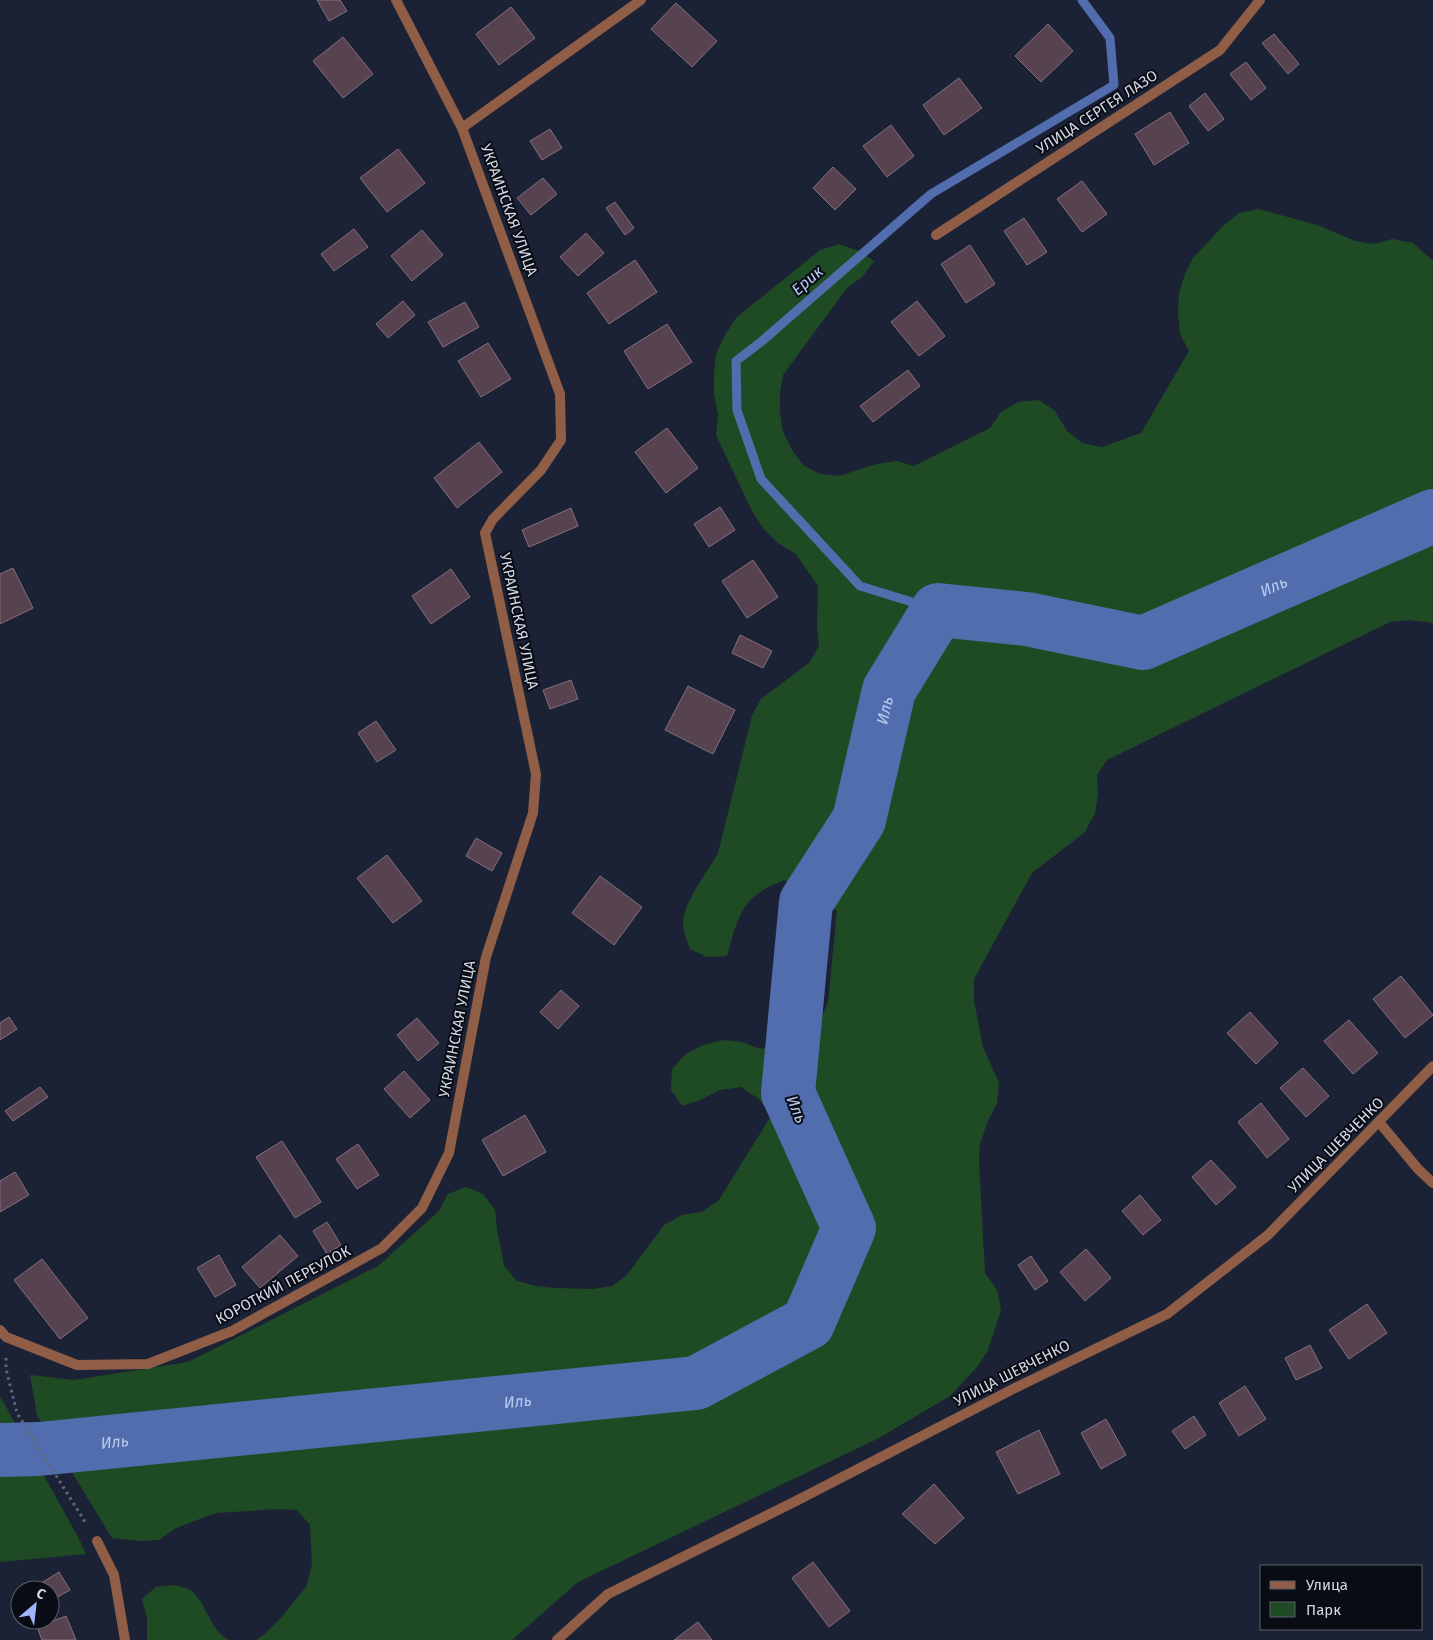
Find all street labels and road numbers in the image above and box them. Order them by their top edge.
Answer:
street label: УЛИЦА СЕРГЕЯ ЛАЗО [1033,66,1161,158]
street label: УКРАИНСКАЯ УЛИЦА [477,142,541,279]
street label: УКРАИНСКАЯ УЛИЦА [496,551,542,691]
street label: УКРАИНСКАЯ УЛИЦА [435,959,479,1099]
street label: УЛИЦА ШЕВЧЕНКО [1284,1093,1388,1197]
street label: КОРОТКИЙ ПЕРЕУЛОК [212,1242,354,1328]
street label: УЛИЦА ШЕВЧЕНКО [951,1336,1073,1410]

